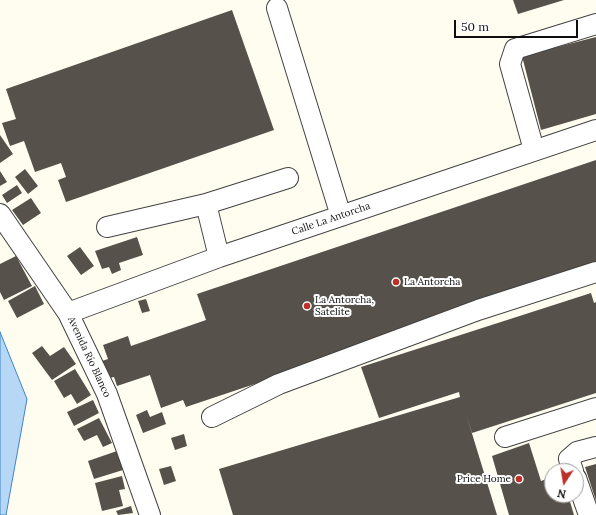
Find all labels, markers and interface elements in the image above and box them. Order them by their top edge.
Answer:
scale bar [456,12,580,38]
text: 50 m [461,19,489,34]
street label: Calle La Antorcha [290,200,372,238]
place label: La Antorcha [404,276,460,288]
marker: La Antorcha [391,277,401,287]
place label: La Antorcha, Satelite [315,294,374,318]
marker: La Antorcha, Satelite [302,301,312,311]
street label: Avenida Río Blanco [65,315,113,399]
north arrow [544,463,584,503]
place label: Price Home [457,473,511,485]
marker: Price Home [514,474,524,484]
text: N [556,486,567,501]

